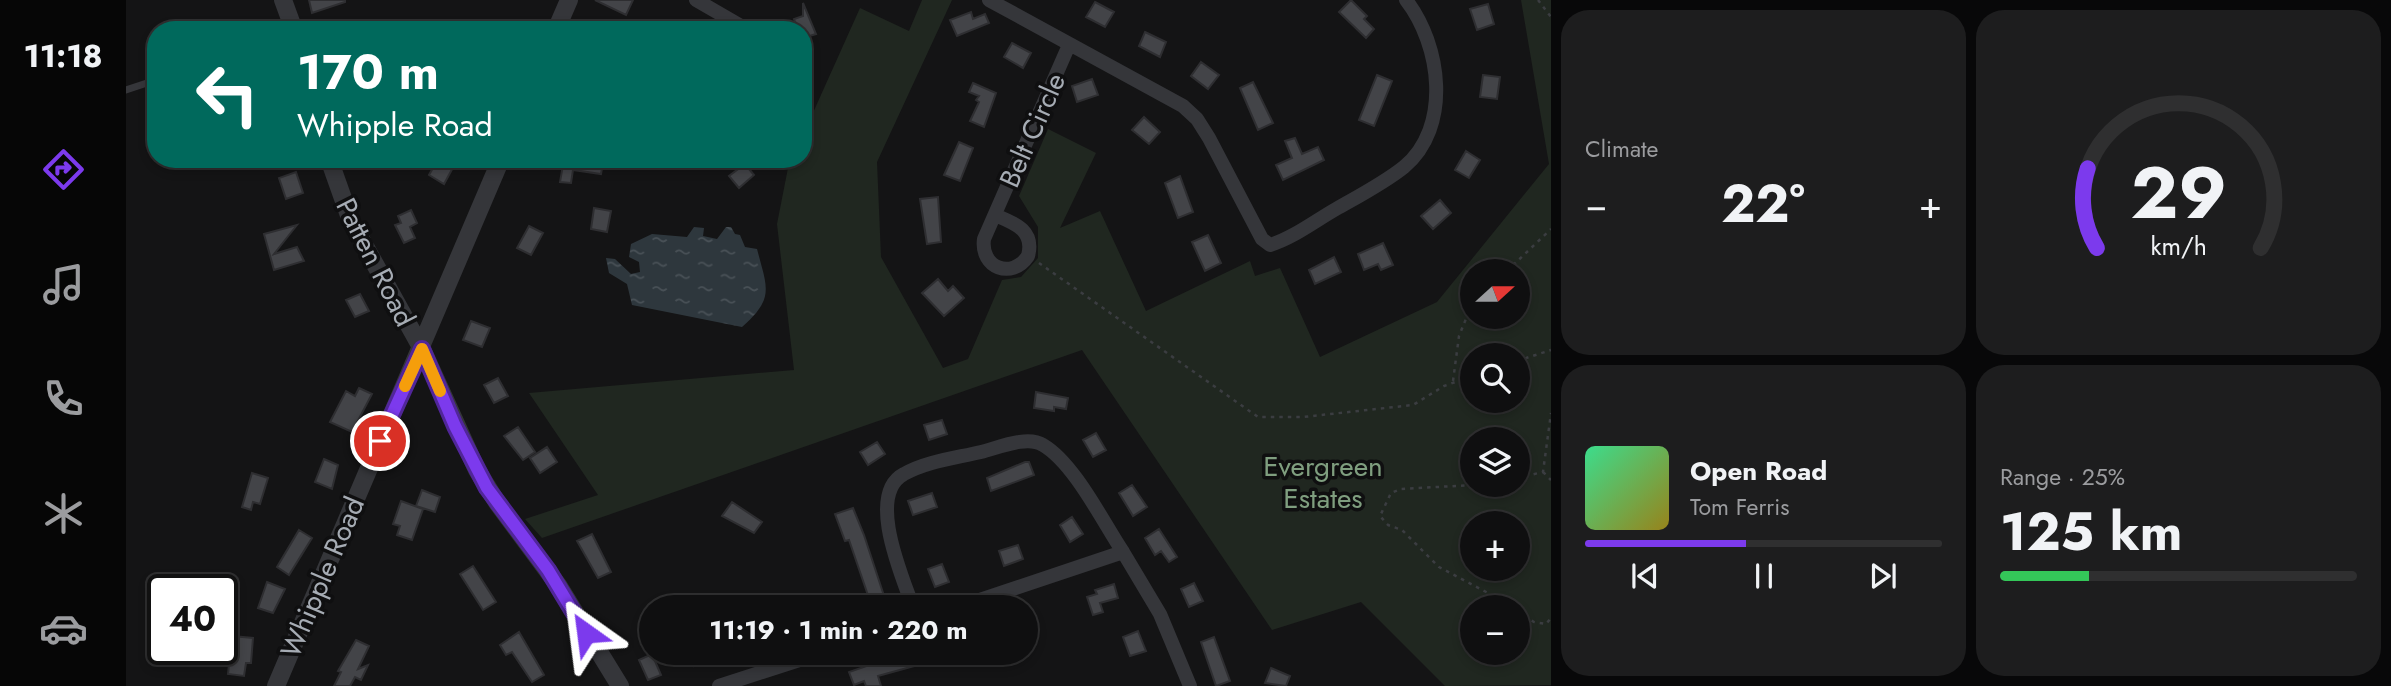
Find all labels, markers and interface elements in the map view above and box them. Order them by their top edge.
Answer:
text: 11:18 [23,33,103,79]
text: 170 m [297,37,439,107]
icon: left [182,49,273,140]
street label: Belt Circle [989,66,1076,194]
text: Whipple Road [297,102,493,148]
text: Climate [1585,132,1658,166]
text: 29 [2130,141,2227,246]
icon: directions [39,145,88,194]
text: 22° [1721,166,1805,242]
text: − [1585,177,1607,232]
text: + [1919,177,1942,232]
street label: Patten Road [326,191,425,334]
text: km/h [2150,228,2207,264]
north arrow [1460,259,1530,329]
map controls [1460,259,1530,665]
icon: music [39,260,88,309]
button: search [1460,343,1530,413]
icon: phone [39,374,88,423]
pin [350,411,410,471]
icon: arrive [361,422,399,460]
button: layers [1460,427,1530,497]
park label: Evergreen Estates [1263,446,1383,519]
text: Open Road [1690,452,1827,490]
text: Range · 25% [2000,460,2125,494]
icon: climate [39,489,88,538]
street label: Whipple Road [270,490,375,664]
text: Tom Ferris [1690,490,1789,524]
text: 125 km [2000,494,2182,570]
button: + [1460,511,1530,581]
icon: previous [1626,557,1664,595]
icon: pause [1745,557,1783,595]
icon: next [1864,557,1902,595]
speed limit sign: 40 [147,574,238,665]
button: − [1460,595,1530,665]
position arrow [549,596,623,670]
icon: car [39,604,88,653]
text: 11:19 · 1 min · 220 m [709,611,968,649]

